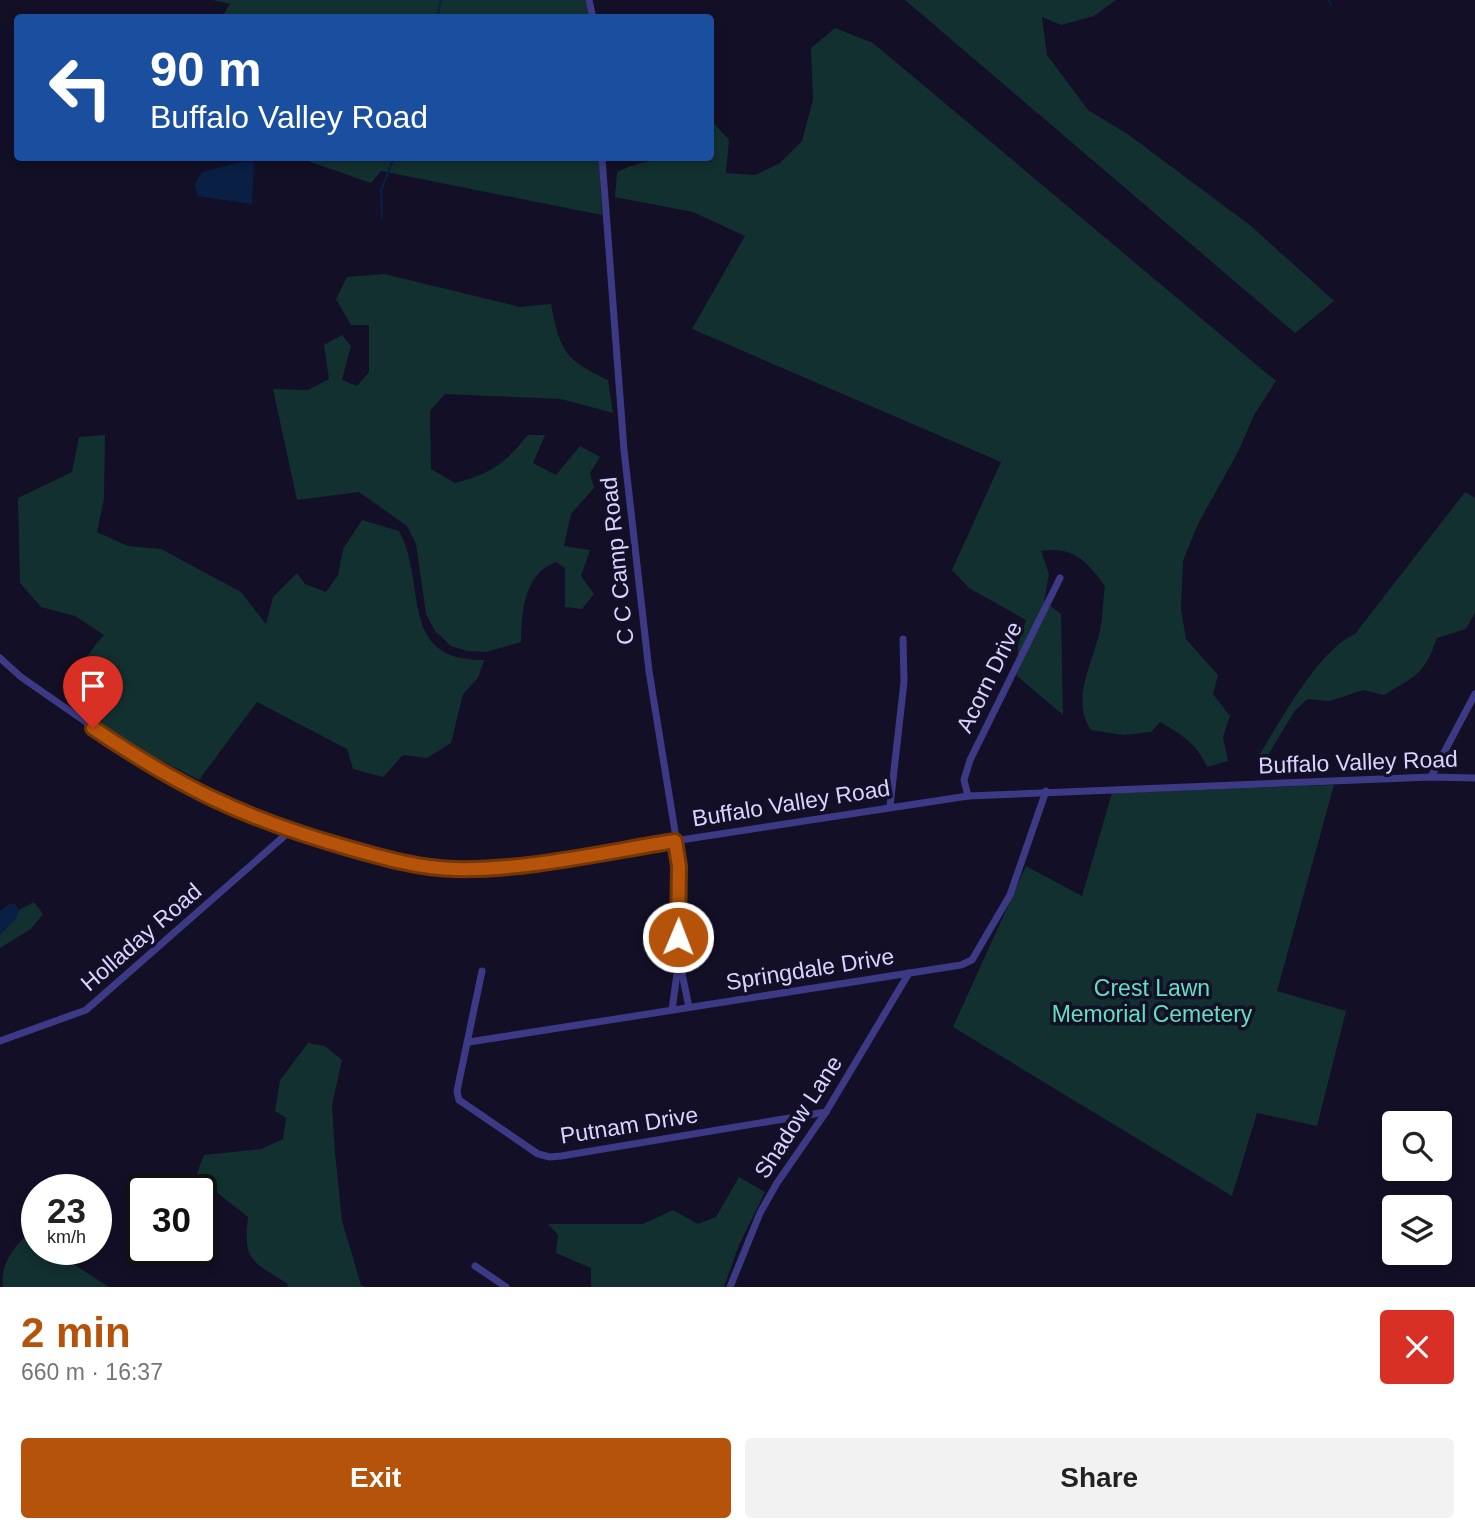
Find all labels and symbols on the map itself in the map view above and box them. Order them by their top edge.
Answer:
street label: C C Camp Road [595,476,639,646]
street label: Acorn Drive [951,617,1027,737]
pin [63,656,123,728]
street label: Buffalo Valley Road [1258,746,1458,778]
street label: Buffalo Valley Road [690,775,892,831]
street label: Holladay Road [76,878,206,996]
position arrow [641,900,715,974]
street label: Springdale Drive [724,943,896,995]
park label: Crest Lawn Memorial Cemetery [1052,975,1253,1027]
street label: Shadow Lane [749,1051,847,1183]
street label: Putnam Drive [558,1101,700,1149]
speed limit sign: 30 [126,1174,217,1265]

